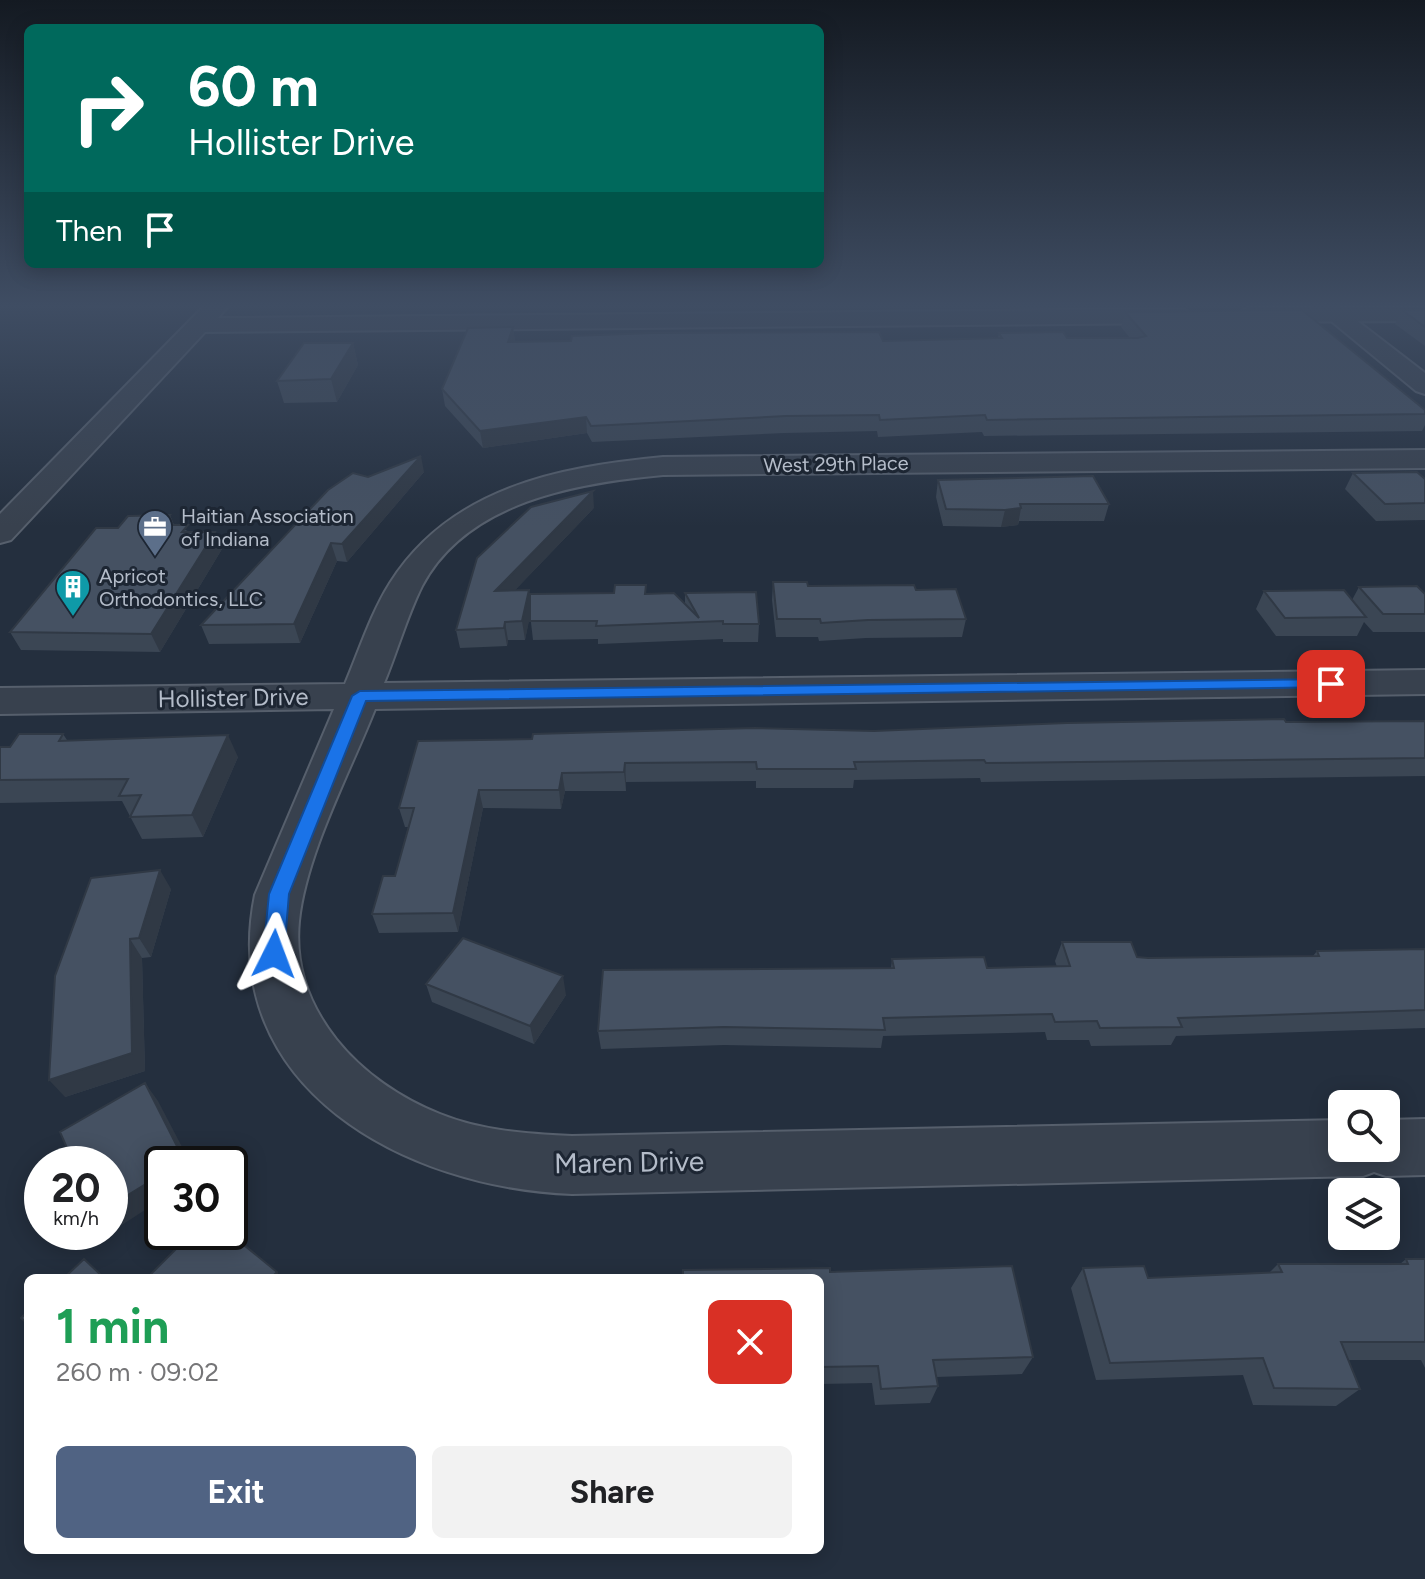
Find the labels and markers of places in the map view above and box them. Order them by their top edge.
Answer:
place label: Haitian Association of Indiana [181,504,354,551]
office icon: Haitian Association of Indiana [136,508,174,558]
place label: Apricot Orthodontics, LLC [99,564,263,611]
building icon: Apricot Orthodontics, LLC [54,568,92,618]
pin [1297,650,1365,718]

